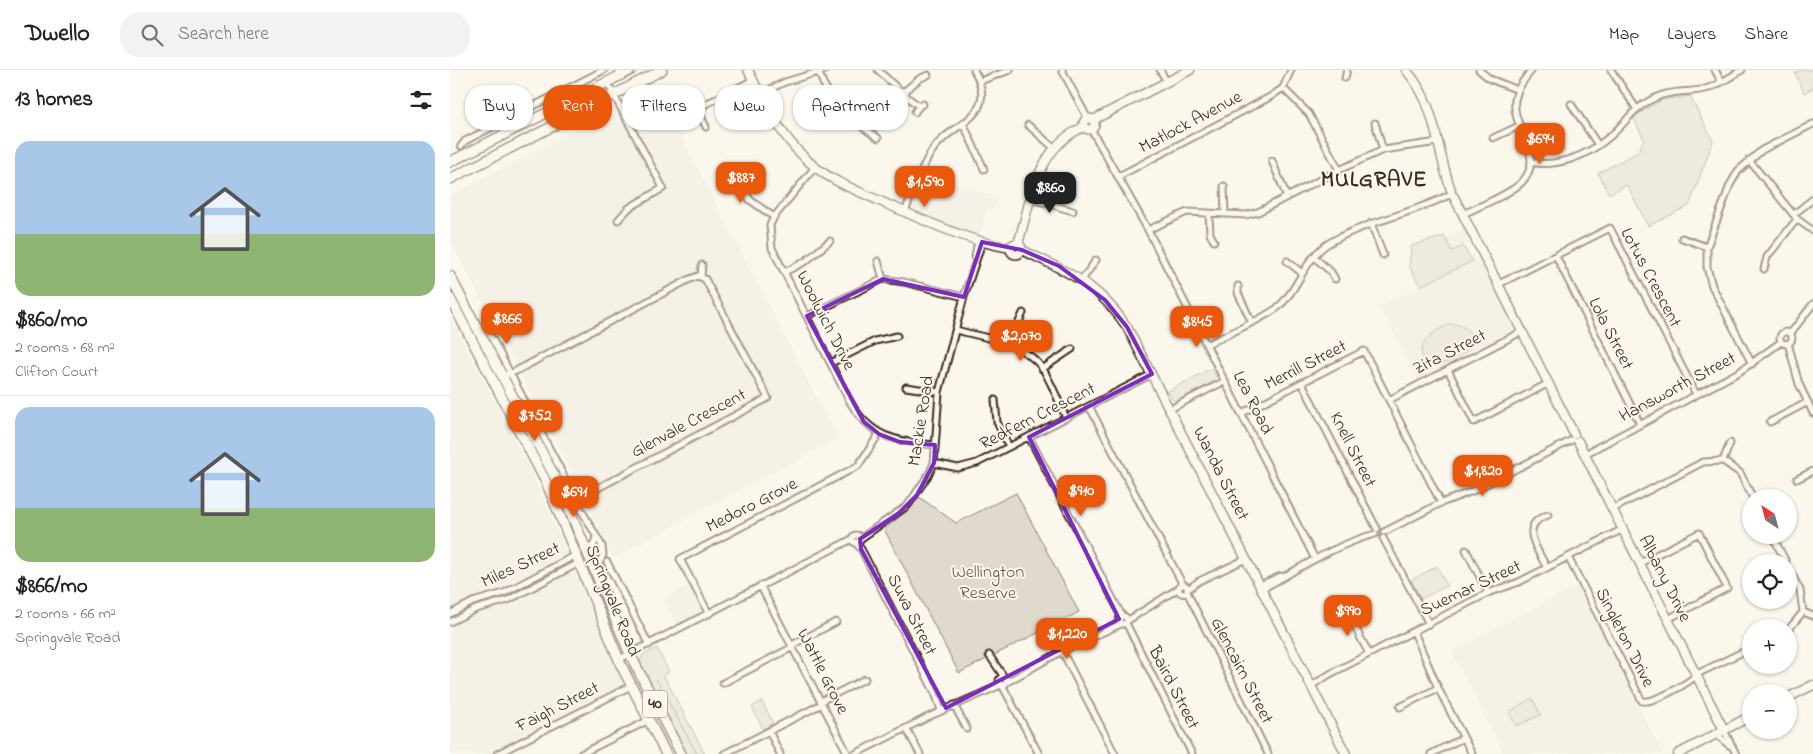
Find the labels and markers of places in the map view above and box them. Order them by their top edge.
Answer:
pin: $694 [1510,122,1570,165]
pin: $887 [711,162,771,204]
pin: $1,590 [884,166,966,208]
pin: $860 [1020,172,1080,214]
pin: $866 [477,302,537,345]
pin: $845 [1167,306,1227,348]
pin: $2,070 [980,320,1062,362]
pin: $752 [505,400,565,442]
pin: $1,820 [1442,454,1524,497]
pin: $910 [1051,474,1111,517]
pin: $691 [544,476,604,518]
pin: $990 [1318,594,1378,637]
pin: $1,220 [1026,618,1108,660]

